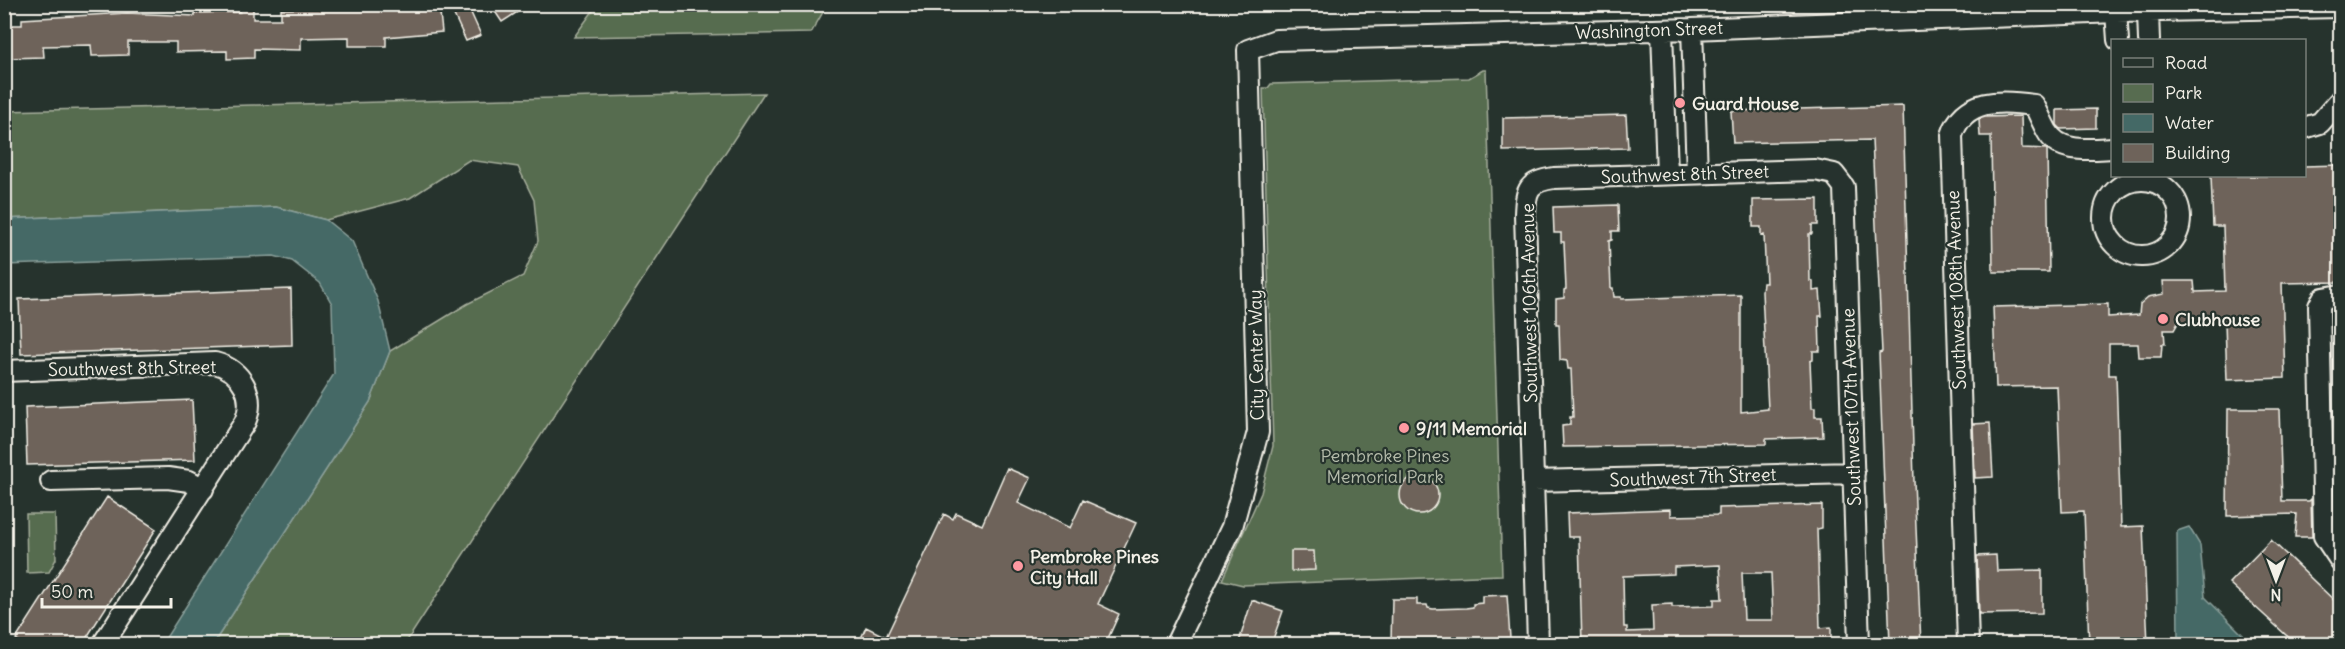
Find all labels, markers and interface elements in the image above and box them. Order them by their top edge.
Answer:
street label: Washington Street [1575,16,1723,44]
legend [2111,39,2306,177]
text: Road [2165,51,2208,74]
text: Park [2165,81,2202,104]
place label: Guard House [1692,92,1799,115]
marker: Guard House [1673,96,1687,110]
text: Water [2165,111,2215,134]
text: Building [2165,141,2230,164]
street label: Southwest 8th Street [1600,160,1770,188]
street label: Southwest 108th Avenue [1941,190,1971,390]
street label: Southwest 106th Avenue [1516,203,1542,403]
street label: City Center Way [1243,289,1269,421]
street label: Southwest 107th Avenue [1836,308,1866,506]
place label: Clubhouse [2175,308,2261,331]
marker: Clubhouse [2156,312,2170,326]
street label: Southwest 8th Street [48,355,216,381]
place label: 9/11 Memorial [1416,417,1527,440]
marker: 9/11 Memorial [1397,421,1411,435]
park label: Pembroke Pines Memorial Park [1320,444,1450,488]
street label: Southwest 7th Street [1609,463,1777,491]
place label: Pembroke Pines City Hall [1030,545,1159,589]
north arrow [2246,550,2306,610]
marker: Pembroke Pines City Hall [1011,559,1025,573]
scale bar [42,571,171,609]
text: 50 m [51,580,93,603]
text: N [2270,585,2282,605]

